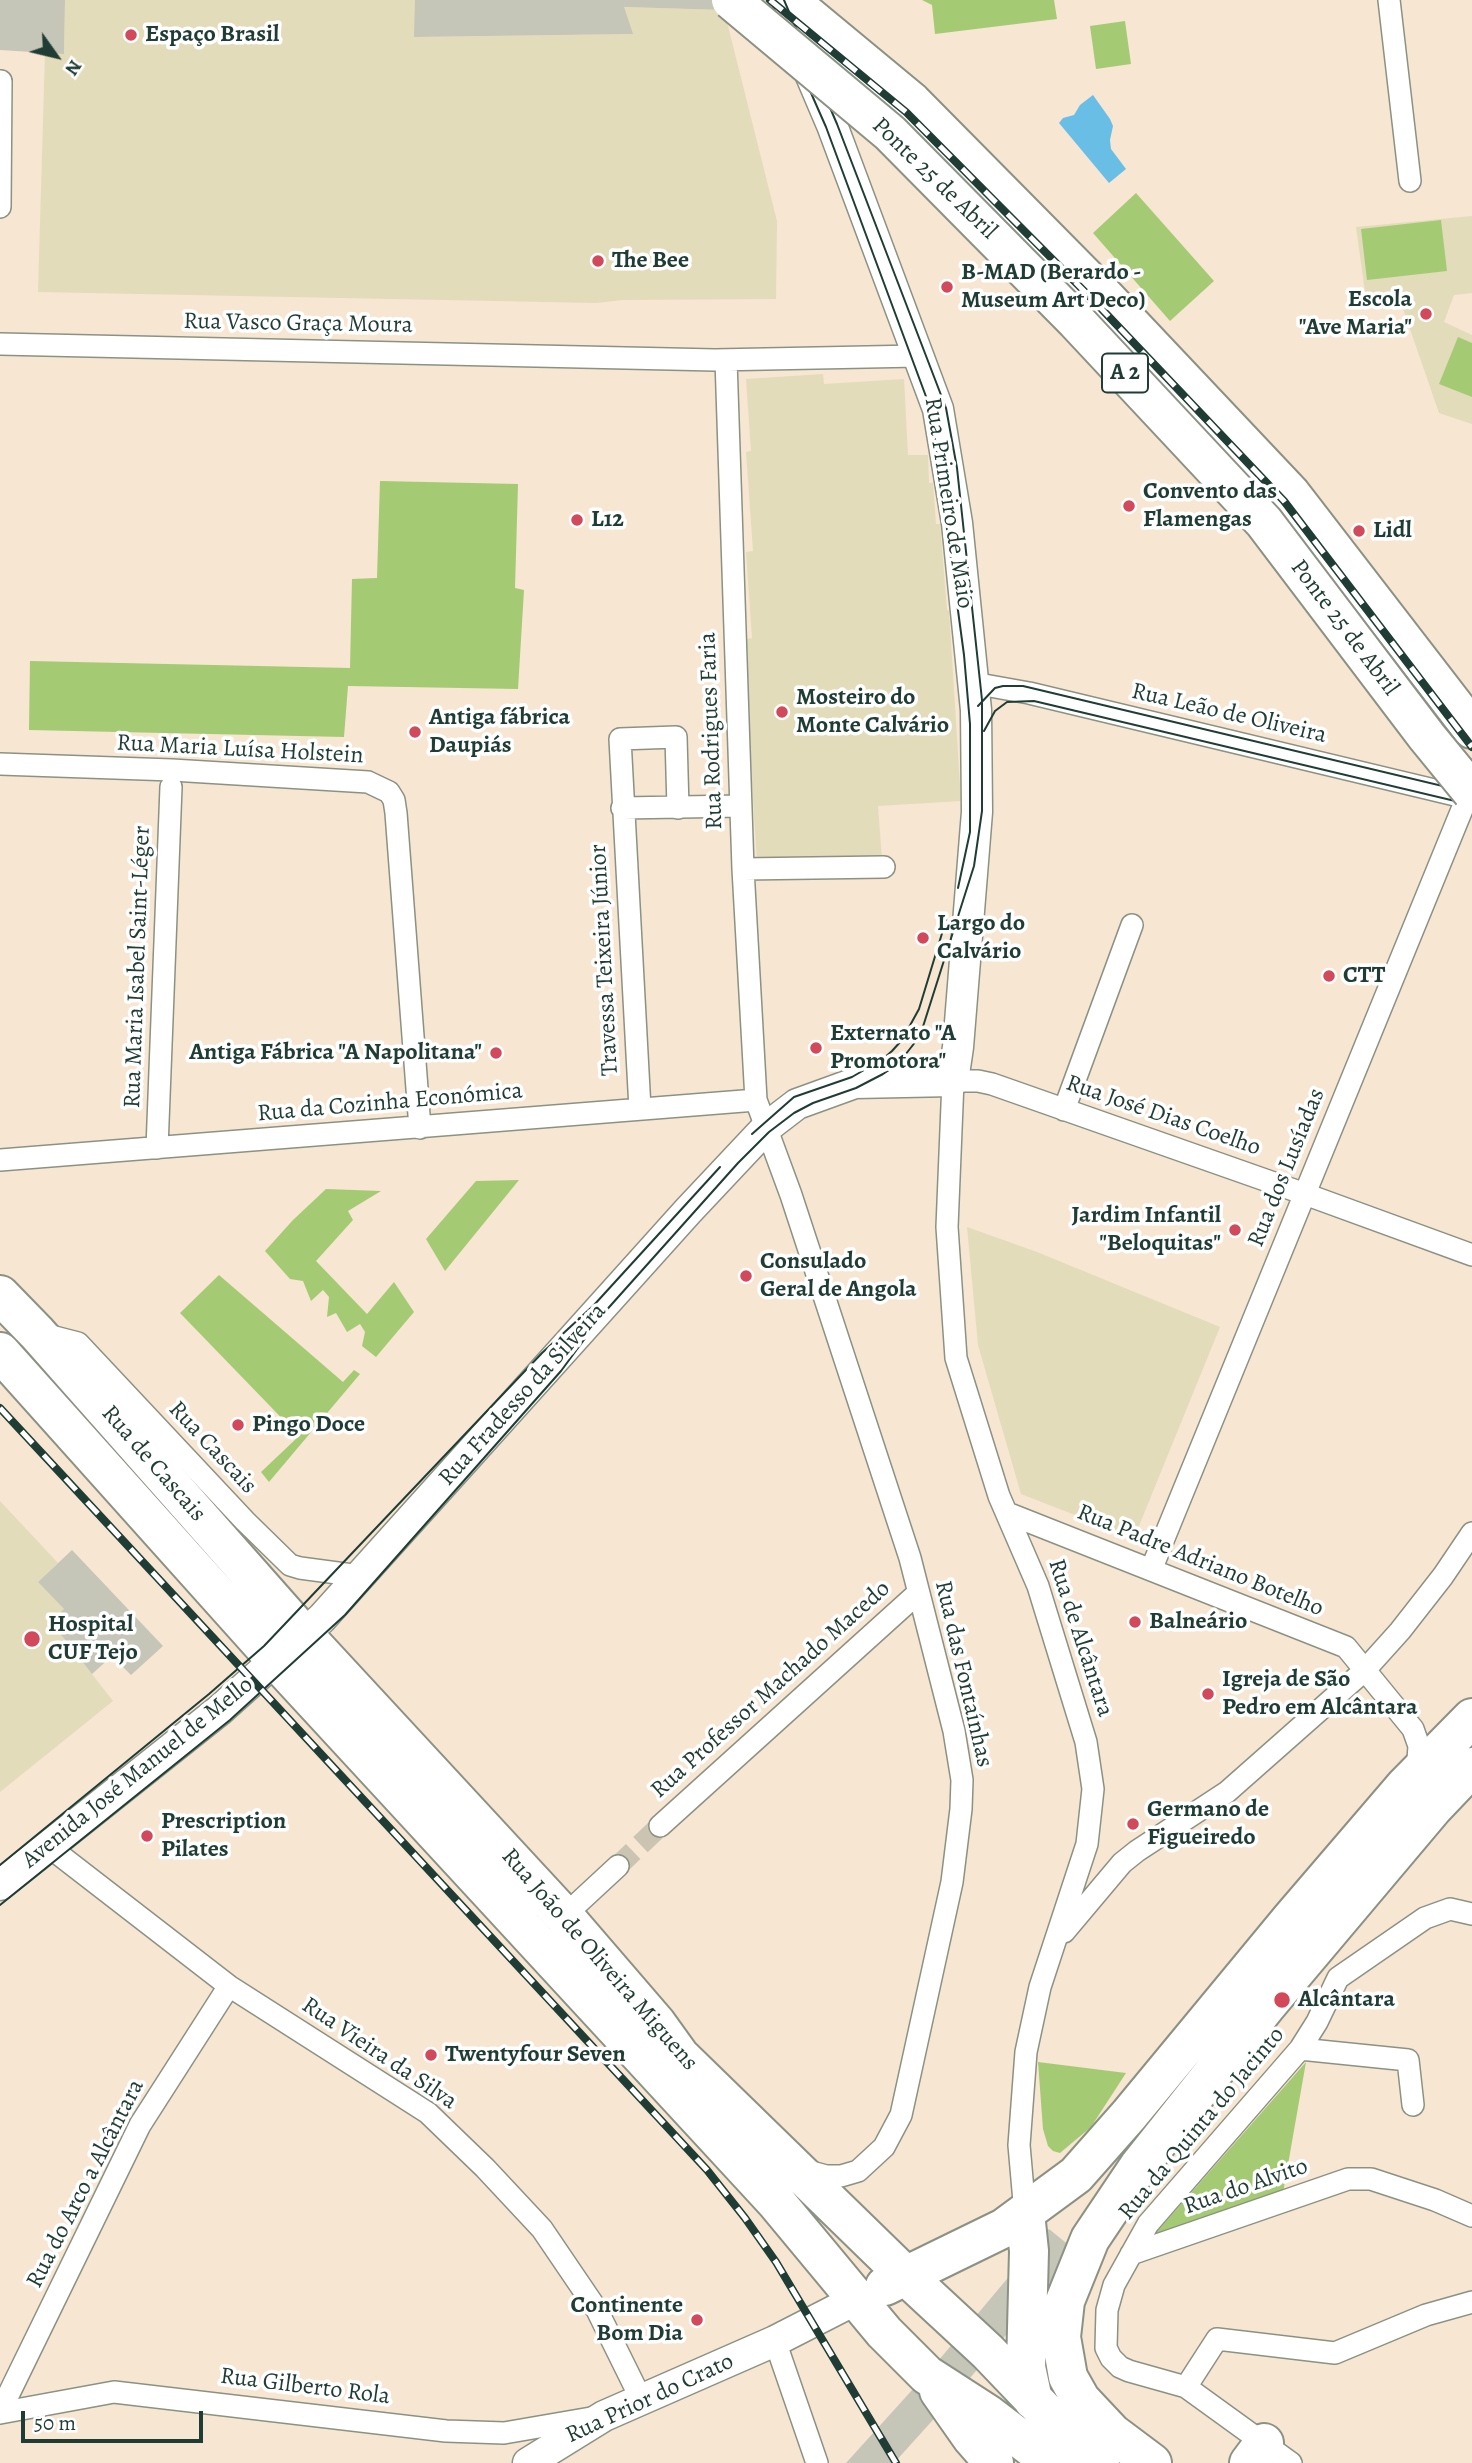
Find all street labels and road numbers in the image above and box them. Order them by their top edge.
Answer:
street label: Ponte 25 de Abril [865,112,1003,246]
street label: Rua Vasco Graça Moura [183,308,413,340]
road number: A 2 [1102,354,1148,392]
street label: Rua Primeiro de Maio [917,395,979,611]
street label: Ponte 25 de Abril [1283,554,1405,702]
street label: Rua Rodrigues Faria [694,632,730,830]
street label: Rua Leão de Oliveira [1129,678,1329,750]
street label: Rua Maria Luísa Holstein [116,729,364,771]
street label: Rua Maria Isabel Saint-Léger [119,825,157,1109]
street label: Travessa Teixeira Júnior [585,843,625,1077]
street label: Rua José Dias Coelho [1062,1069,1264,1163]
street label: Rua da Cozinha Económica [256,1077,524,1129]
street label: Rua dos Lusíadas [1242,1084,1332,1252]
street label: Rua Fradesso da Silveira [433,1298,613,1492]
street label: Rua Cascais [162,1396,262,1500]
street label: Rua de Cascais [95,1400,211,1528]
street label: Rua Padre Adriano Botelho [1073,1498,1327,1624]
street label: Rua de Alcântara [1041,1555,1119,1721]
street label: Rua Professor Machado Macedo [645,1575,897,1805]
street label: Rua das Fontaínhas [928,1578,998,1770]
street label: Avenida José Manuel de Mello [17,1671,259,1875]
street label: Rua João de Oliveira Miguens [495,1843,703,2077]
street label: Rua Vieira da Silva [296,1991,462,2117]
street label: Rua da Quinta do Jacinto [1113,2022,1291,2226]
street label: Rua do Arco a Alcântara [21,2075,151,2293]
street label: Rua do Alvito [1180,2152,1312,2222]
street label: Rua Prior do Crato [562,2348,738,2450]
street label: Rua Gilberto Rola [219,2362,391,2412]

